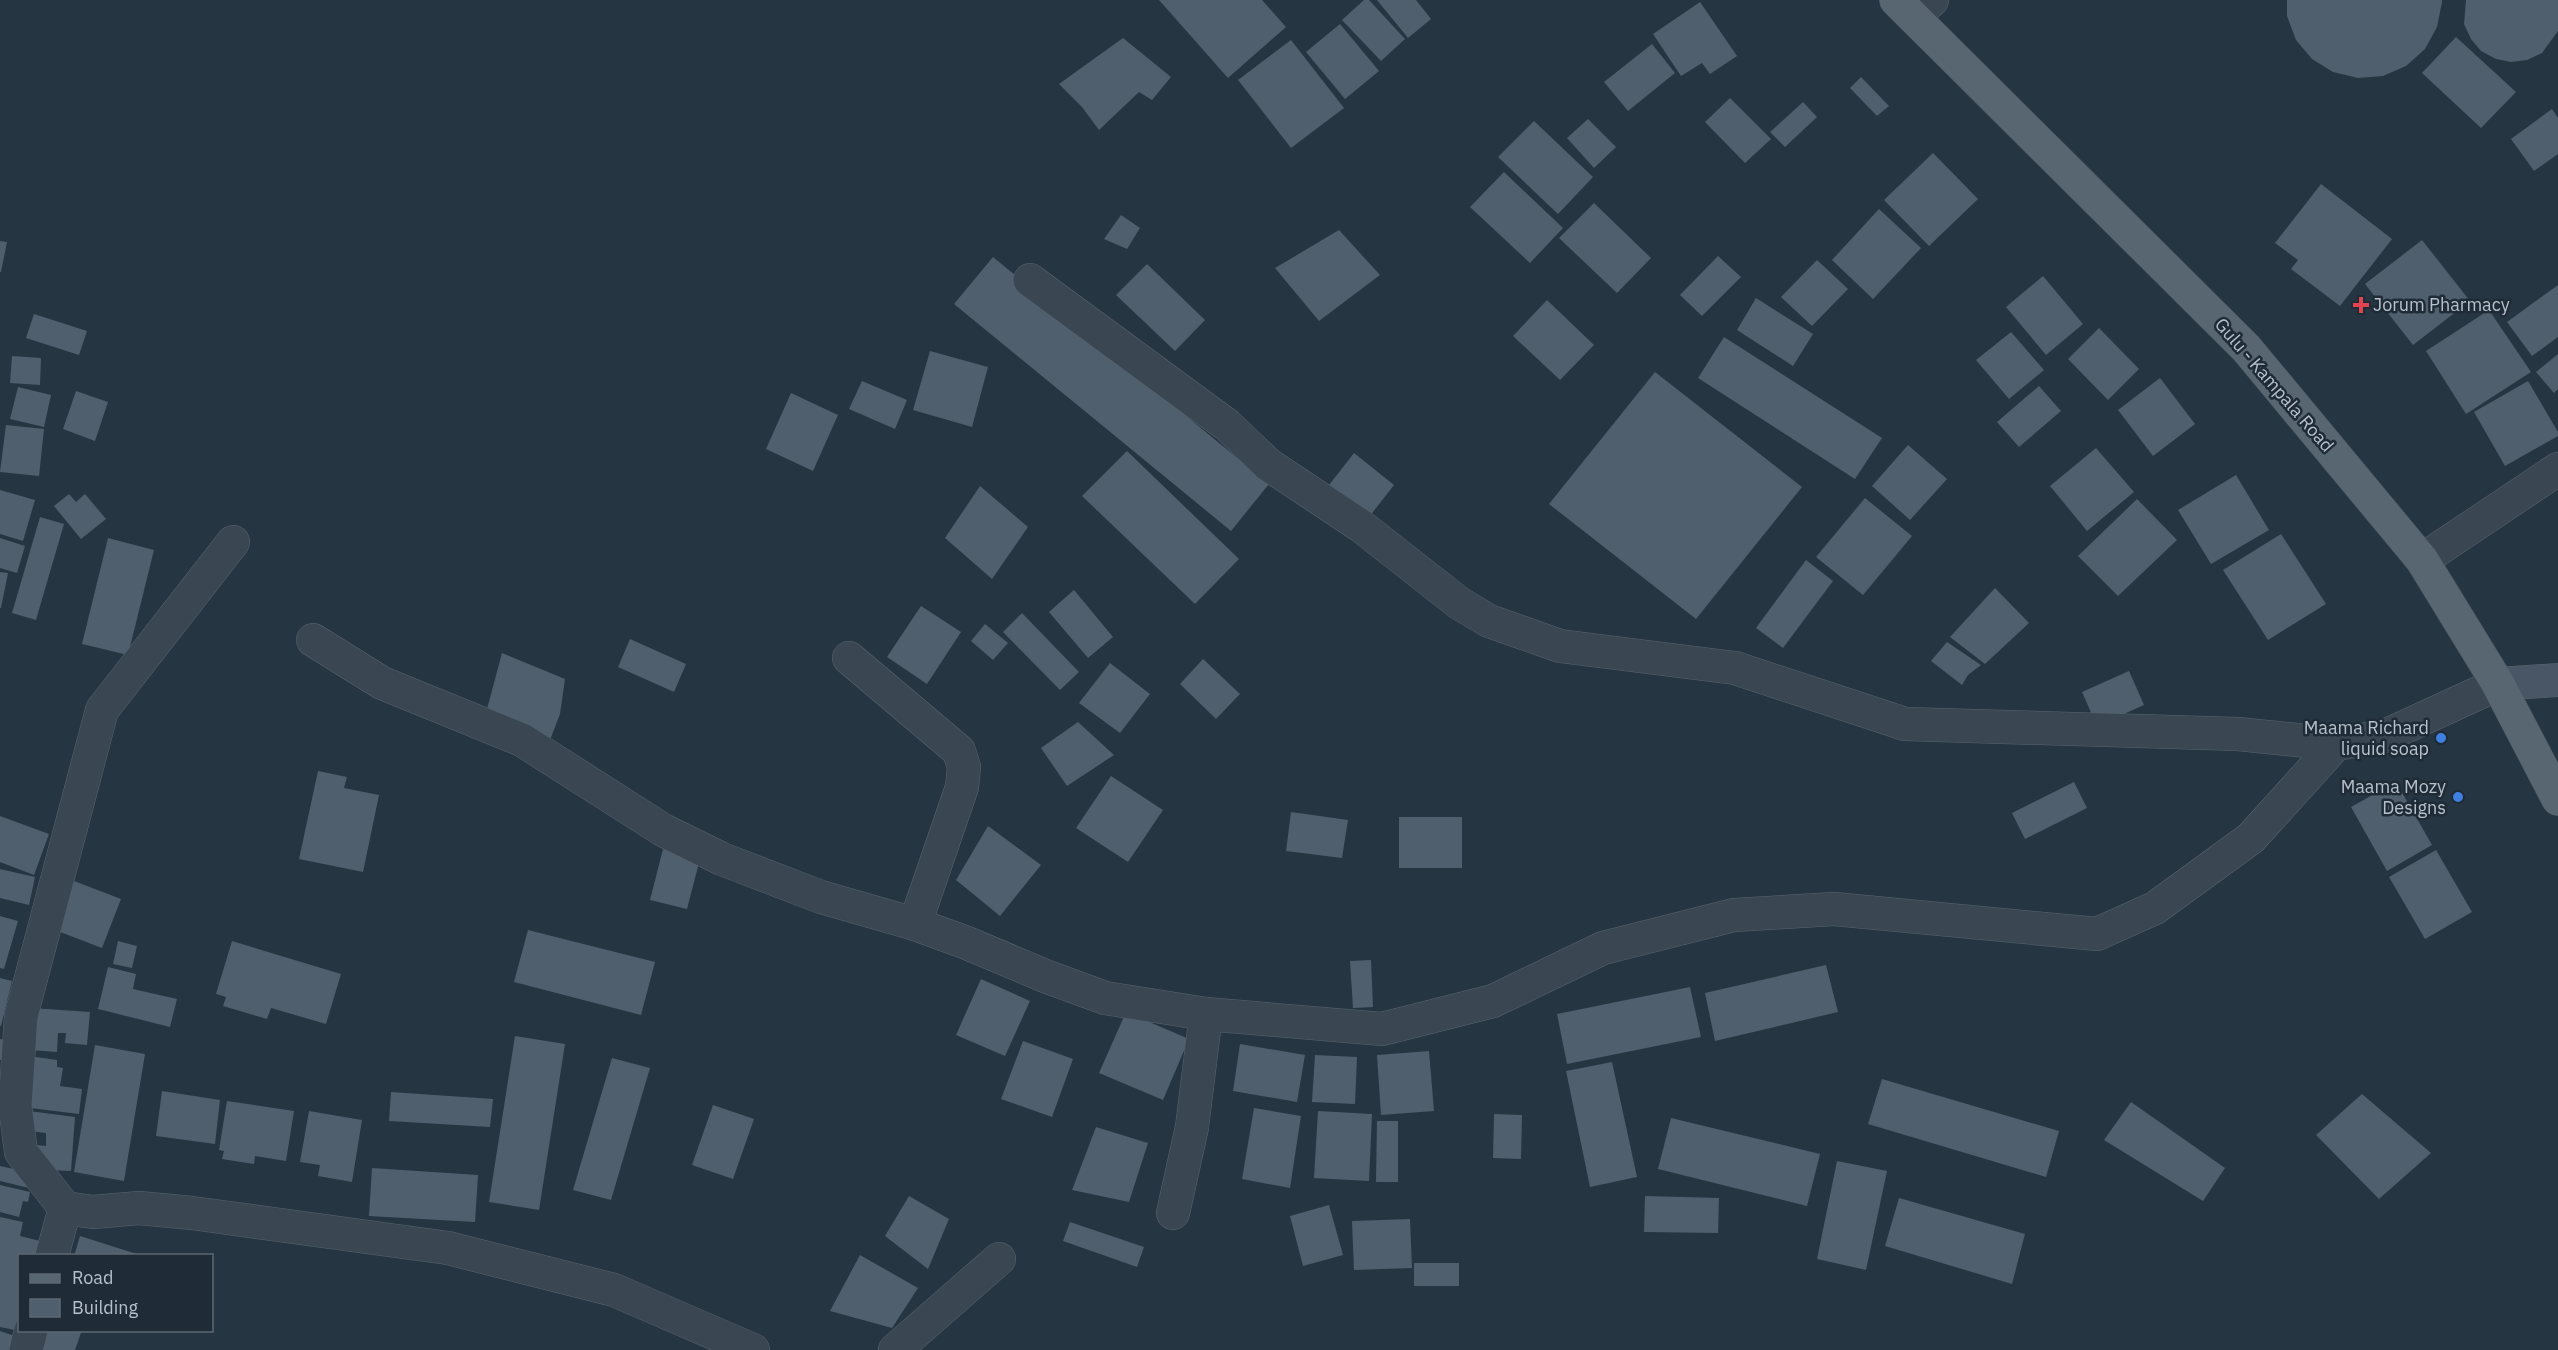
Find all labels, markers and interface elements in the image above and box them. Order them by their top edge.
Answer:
place label: Jorum Pharmacy [2373,293,2510,316]
marker: Jorum Pharmacy [2354,298,2368,312]
street label: Gulu - Kampala Road [2210,313,2339,456]
place label: Maama Richard liquid soap [2304,716,2429,760]
marker: Maama Richard liquid soap [2434,731,2448,745]
place label: Maama Mozy Designs [2341,775,2446,819]
marker: Maama Mozy Designs [2451,790,2465,804]
legend [18,1254,213,1332]
text: Road [72,1266,113,1289]
text: Building [72,1296,139,1319]

